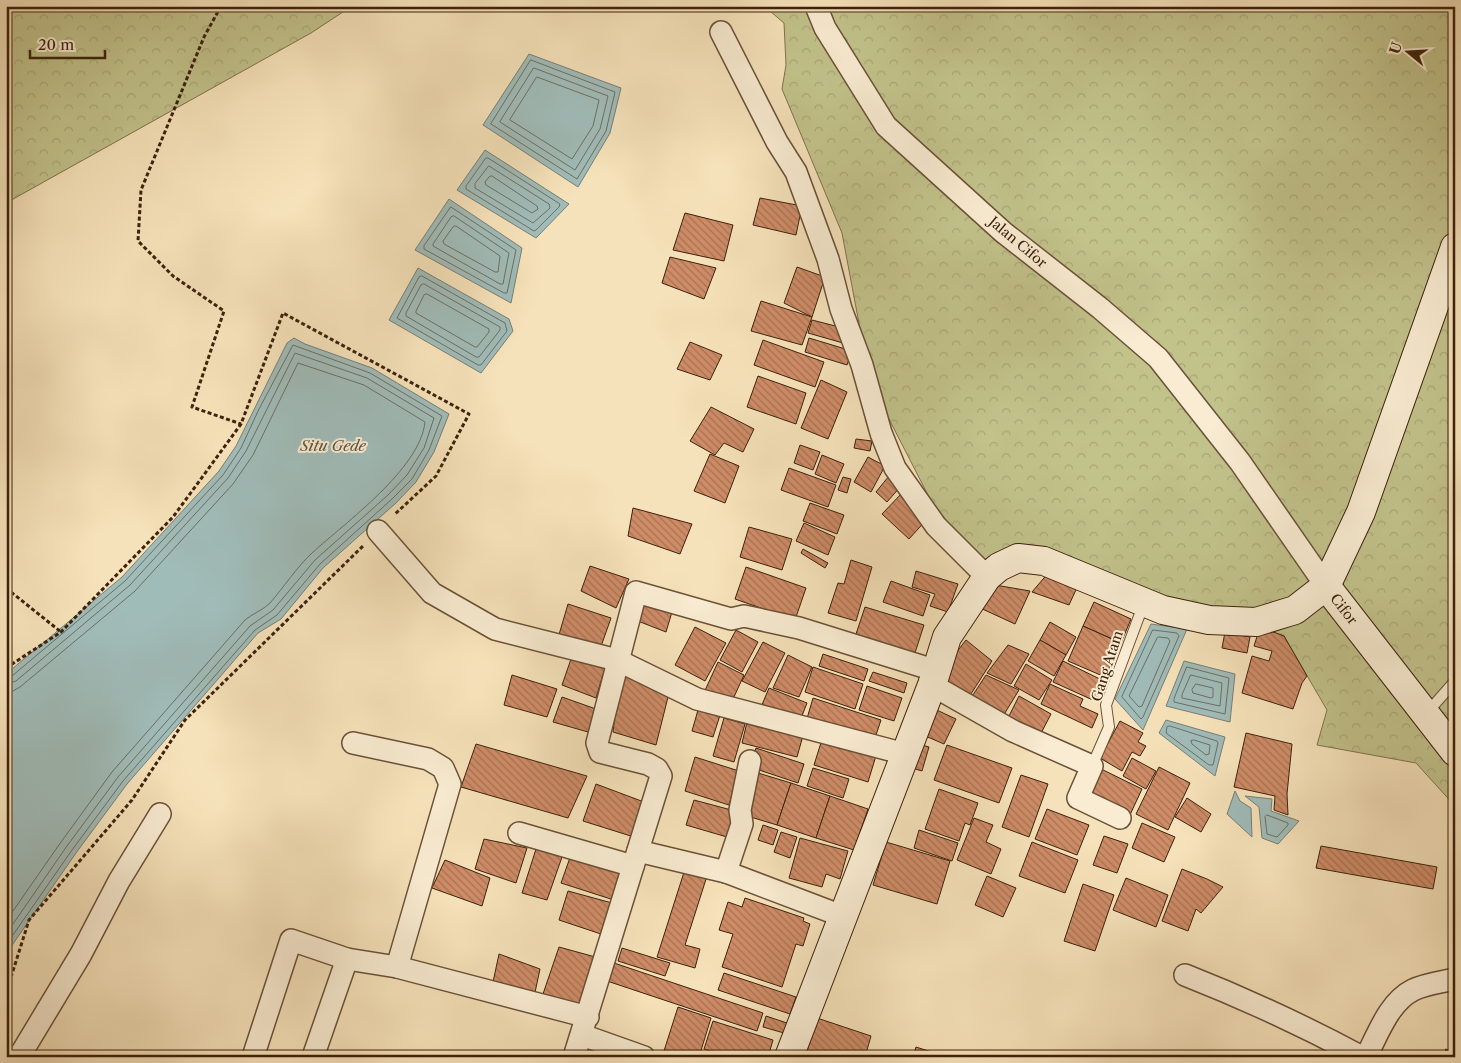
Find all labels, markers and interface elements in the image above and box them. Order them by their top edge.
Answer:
scale bar [30,28,105,60]
north arrow [1384,28,1434,78]
text: 20 m [38,35,74,54]
text: U [1385,39,1406,56]
street label: Jalan Cifor [984,211,1051,272]
water label: Situ Gede [299,436,366,455]
street label: Cifor [1326,590,1362,628]
street label: Gang Atam [1087,628,1127,704]

